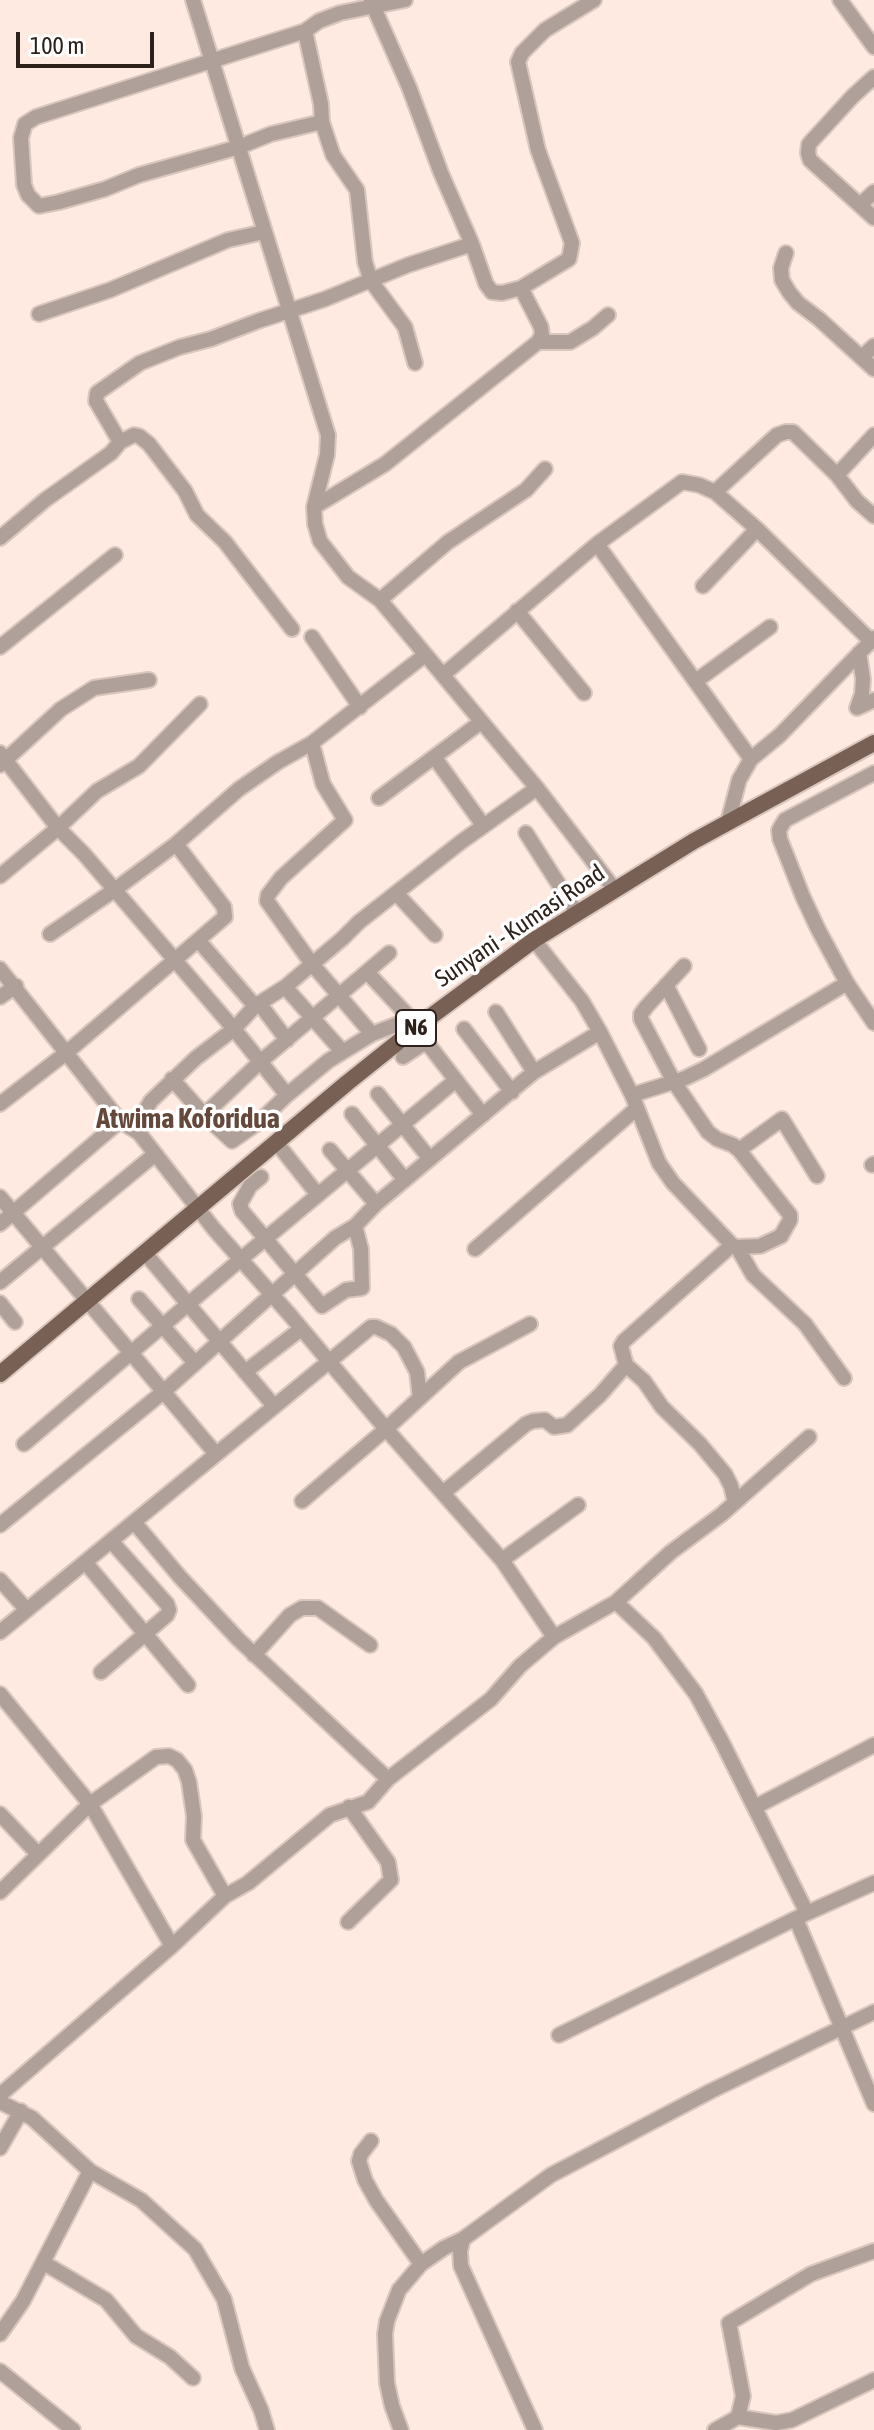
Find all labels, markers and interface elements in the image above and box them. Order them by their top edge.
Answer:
scale bar [20,16,158,66]
text: 100 m [30,32,84,59]
street label: Sunyani - Kumasi Road [430,859,610,993]
road number: N6 [396,1010,436,1046]
district label: Atwima Koforidua [96,1102,280,1136]

